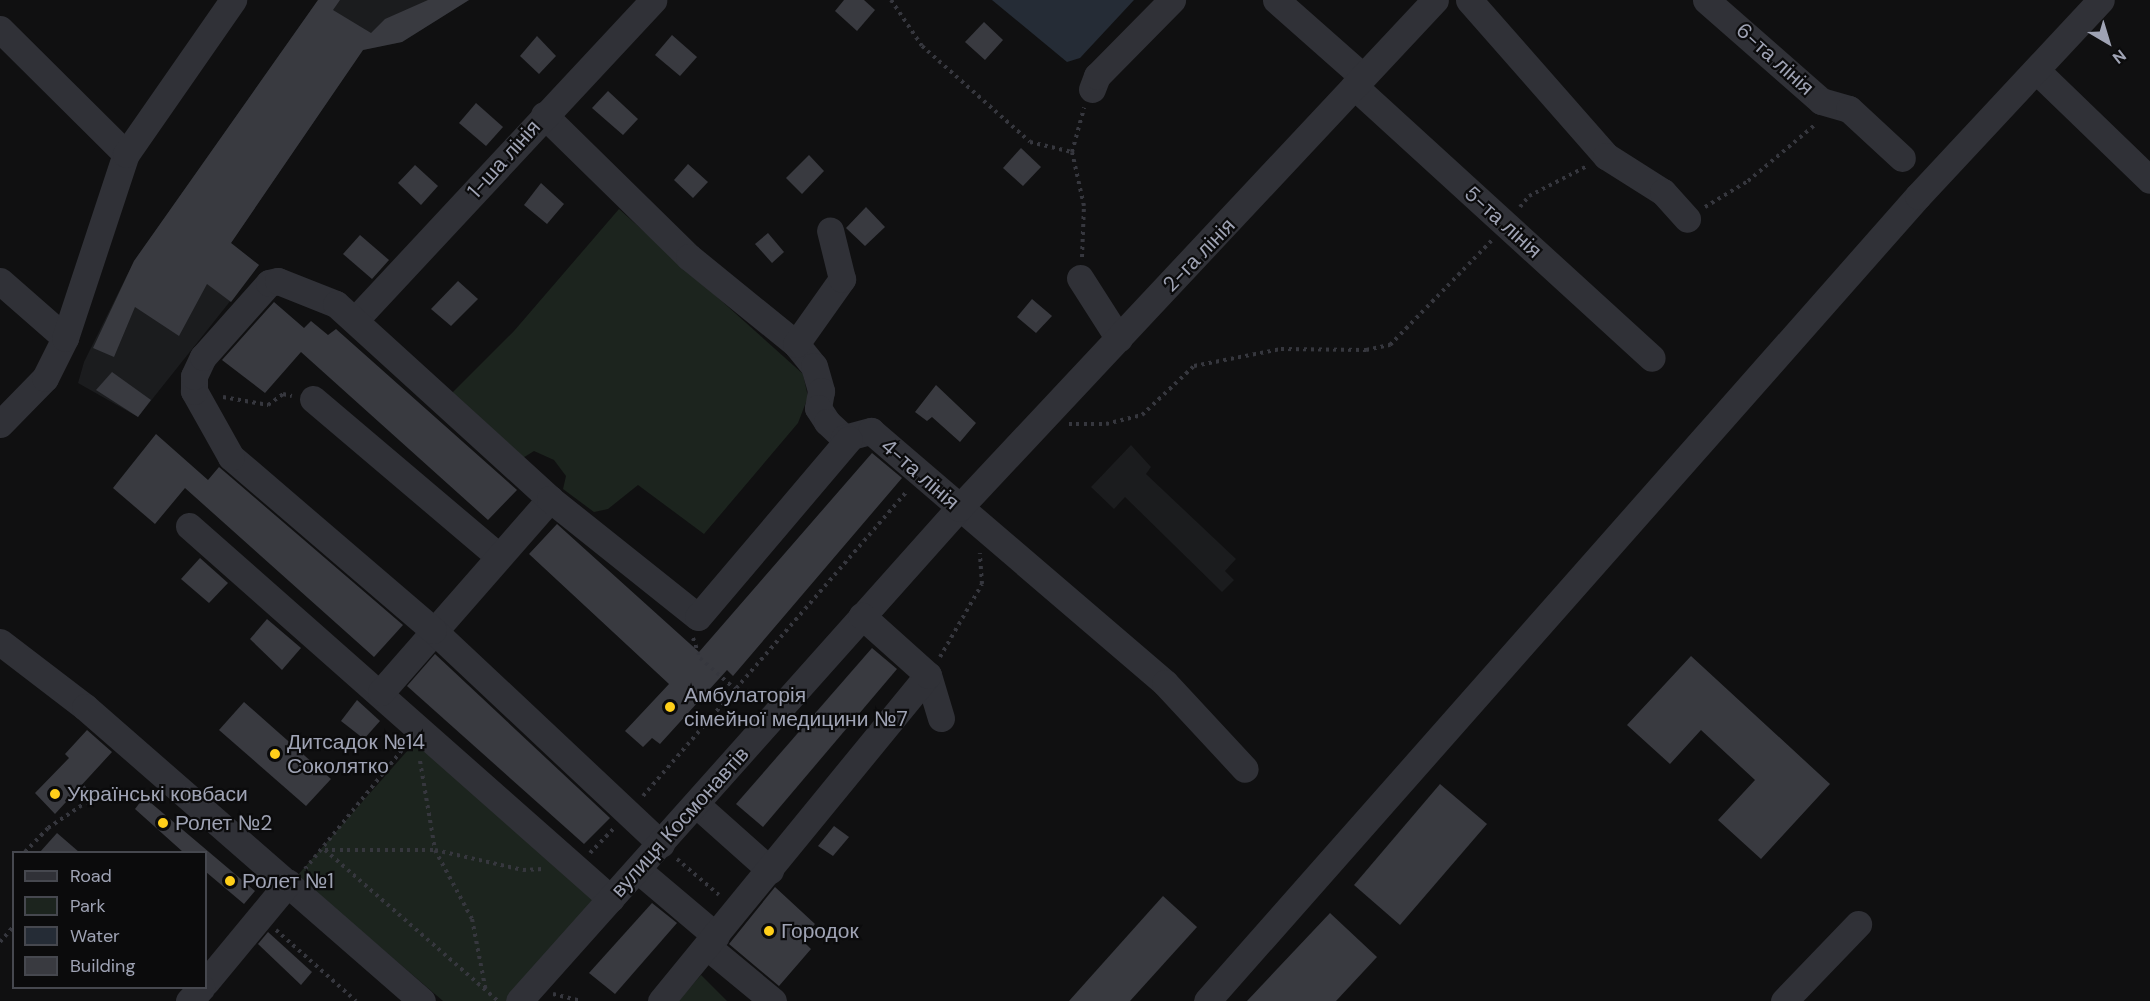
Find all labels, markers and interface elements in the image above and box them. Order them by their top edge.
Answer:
north arrow [2078,12,2138,72]
street label: 6-та лінія [1731,18,1819,100]
text: N [2108,45,2130,68]
street label: 1-ша лінія [462,115,546,203]
street label: 5-та лінія [1459,181,1547,263]
street label: 2-га лінія [1158,213,1240,297]
street label: 4-та лінія [876,433,964,515]
place label: Амбулаторія сімейної медицини №7 [684,682,908,732]
marker: Амбулаторія сімейної медицини №7 [661,698,679,716]
place label: Дитсадок №14 Соколятко [287,729,425,779]
street label: вулиця Космонавтів [606,742,754,902]
marker: Дитсадок №14 Соколятко [268,747,282,761]
place label: Українські ковбаси [67,781,248,807]
marker: Українські ковбаси [48,787,62,801]
place label: Ролет №2 [175,810,272,836]
marker: Ролет №2 [156,816,170,830]
legend [12,851,207,989]
text: Road [70,864,112,888]
place label: Ролет №1 [242,868,334,894]
marker: Ролет №1 [223,874,237,888]
text: Park [70,894,106,918]
place label: Городок [781,918,859,944]
text: Water [70,924,120,948]
marker: Городок [762,924,776,938]
text: Building [70,954,135,978]

